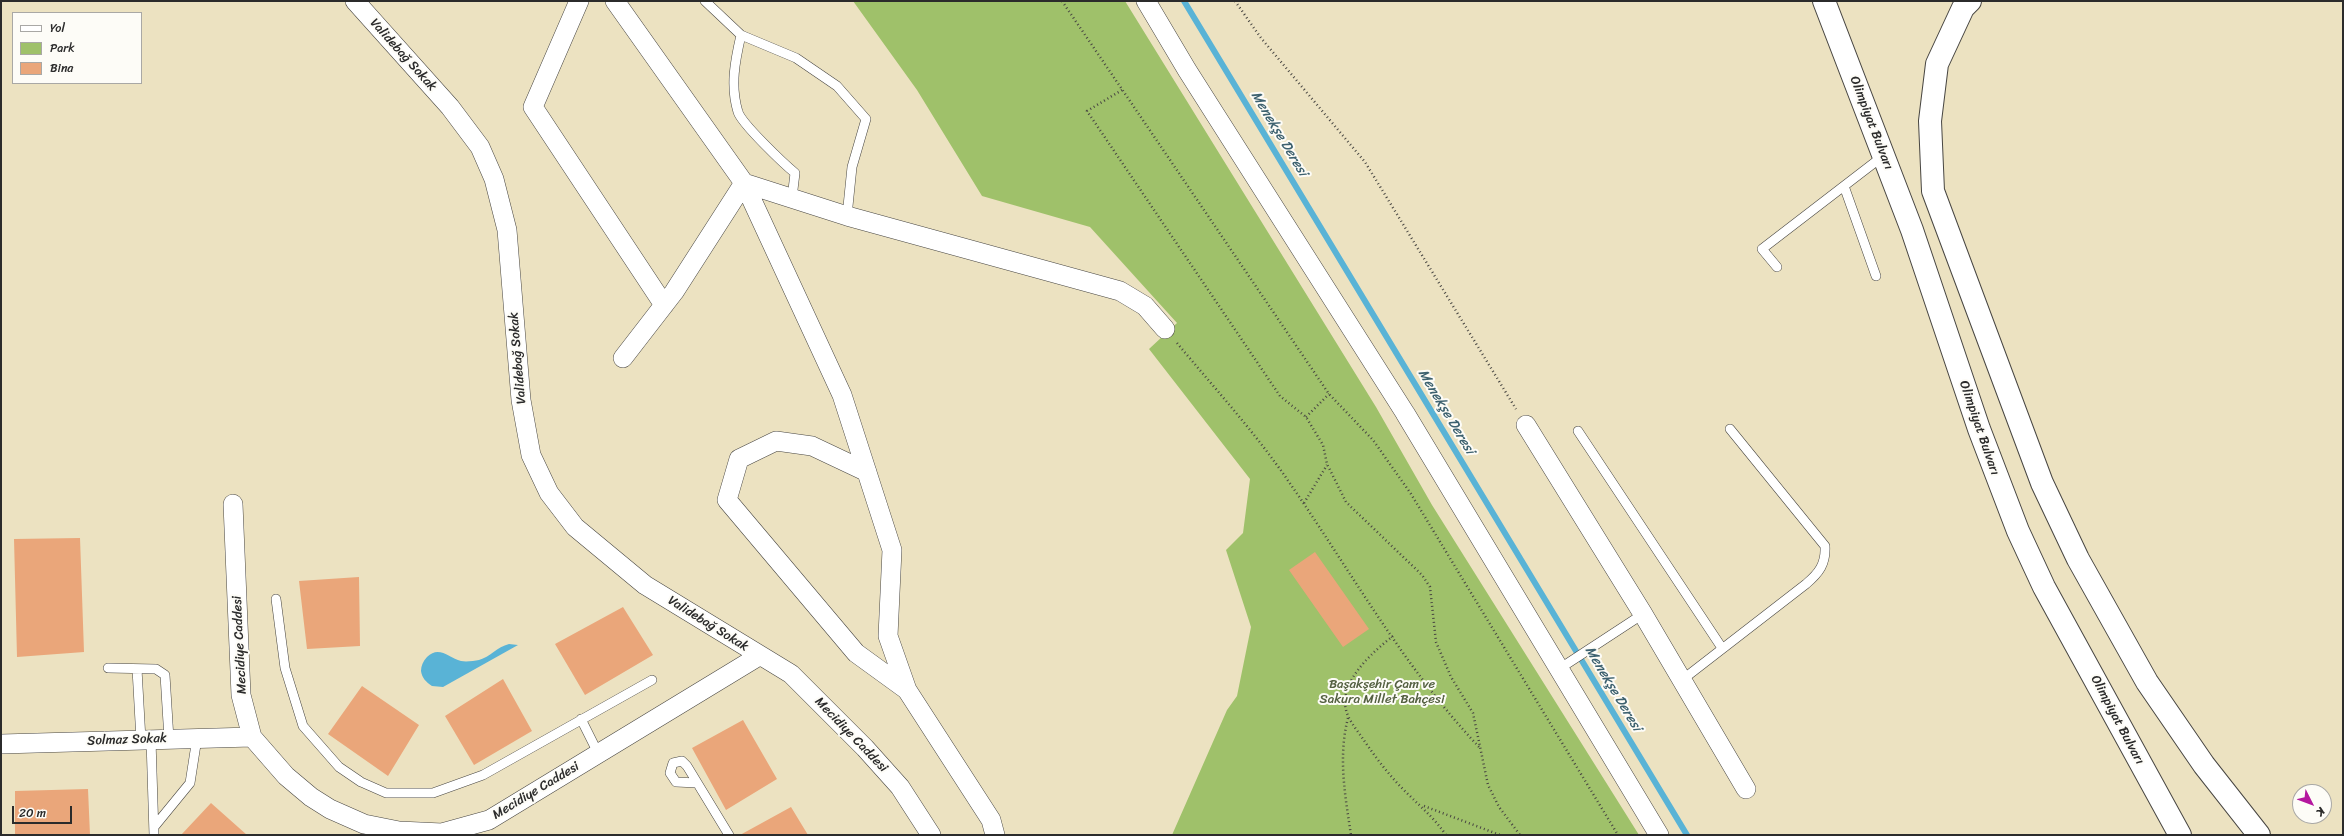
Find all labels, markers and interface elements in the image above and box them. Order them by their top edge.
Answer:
legend [12,12,142,84]
street label: Validebağ Sokak [366,15,440,95]
text: Yol [50,17,65,39]
text: Park [50,37,75,59]
text: Bina [50,57,73,79]
street label: Olimpiyat Bulvarı [1846,74,1896,172]
water label: Menekşe Deresi [1247,88,1311,180]
street label: Validebağ Sokak [506,311,530,405]
water label: Menekşe Deresi [1414,366,1478,458]
street label: Olimpiyat Bulvarı [1956,379,2002,477]
street label: Validebağ Sokak [665,593,751,655]
street label: Mecidiye Caddesi [230,595,250,695]
water label: Menekşe Deresi [1581,643,1645,735]
street label: Olimpiyat Bulvarı [2087,673,2147,767]
park label: Başakşehir Çam ve Sakura Millet Bahçesi [1320,677,1444,708]
street label: Mecidiye Caddesi [811,694,891,776]
street label: Solmaz Sokak [87,731,167,749]
street label: Mecidiye Caddesi [490,759,582,823]
north arrow [2292,784,2332,824]
scale bar [14,798,74,824]
text: 20 m [19,802,46,824]
text: K [2311,803,2330,821]

